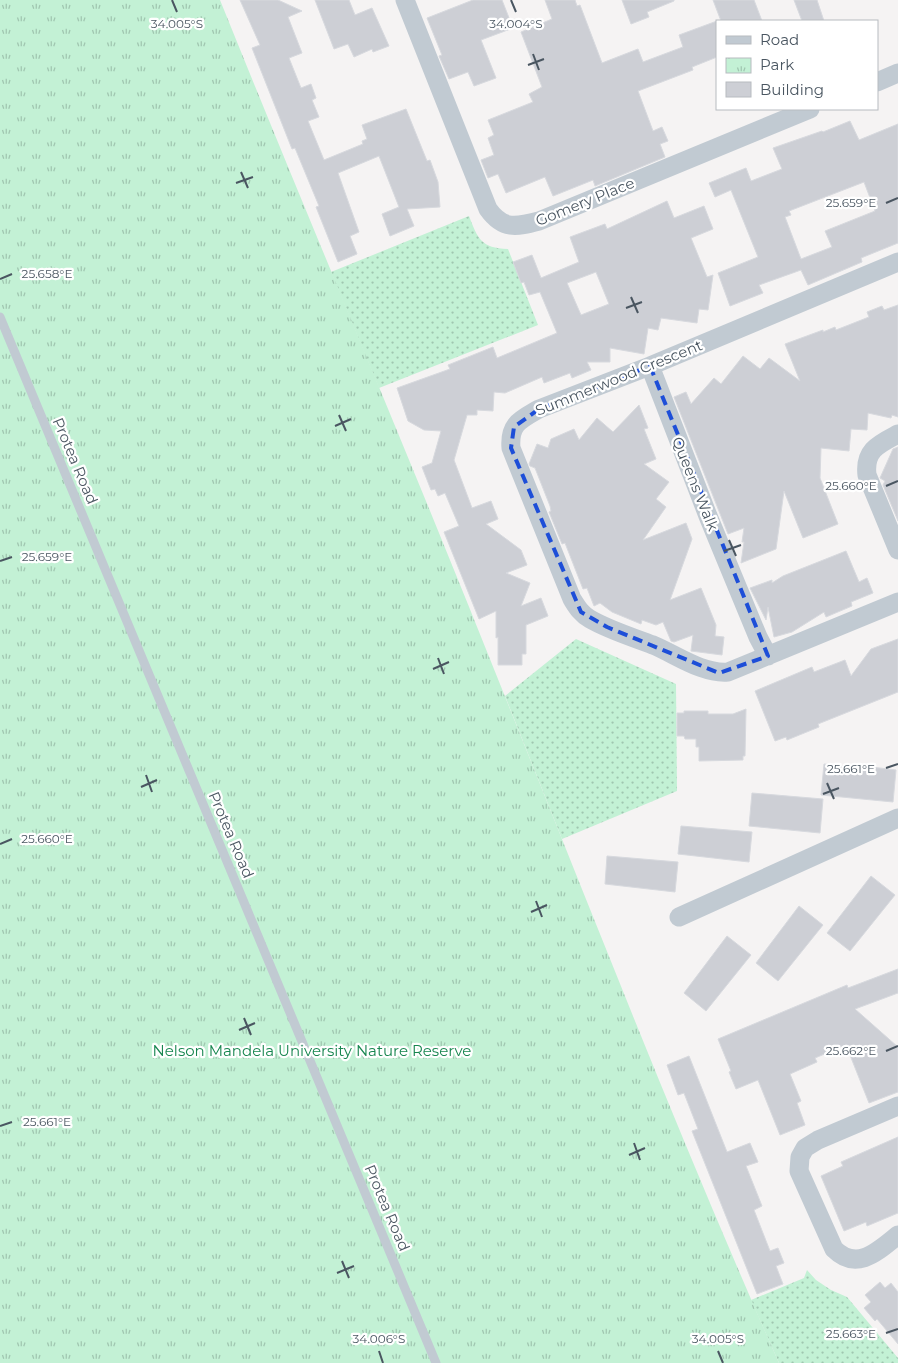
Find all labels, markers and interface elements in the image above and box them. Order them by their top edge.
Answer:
text: 34.005°S [151,16,203,31]
text: 34.004°S [489,16,543,31]
legend [716,20,878,110]
text: Road [760,30,799,49]
text: Park [760,55,794,74]
text: Building [760,80,824,99]
street label: Gomery Place [533,173,637,230]
text: 25.659°E [826,195,876,210]
text: 25.658°E [22,266,72,281]
street label: Summerwood Crescent [532,335,705,420]
street label: Protea Road [49,415,102,507]
street label: Queens Walk [668,434,723,534]
text: 25.660°E [825,478,877,493]
text: 25.659°E [22,549,72,564]
text: 25.661°E [827,761,875,776]
street label: Protea Road [205,789,258,881]
text: 25.660°E [21,831,73,846]
park label: Nelson Mandela University Nature Reserve [153,1041,471,1060]
text: 25.662°E [826,1043,876,1058]
text: 25.661°E [23,1114,71,1129]
street label: Protea Road [361,1162,414,1254]
text: 25.663°E [826,1326,876,1341]
text: 34.006°S [353,1331,405,1346]
text: 34.005°S [692,1331,744,1346]

